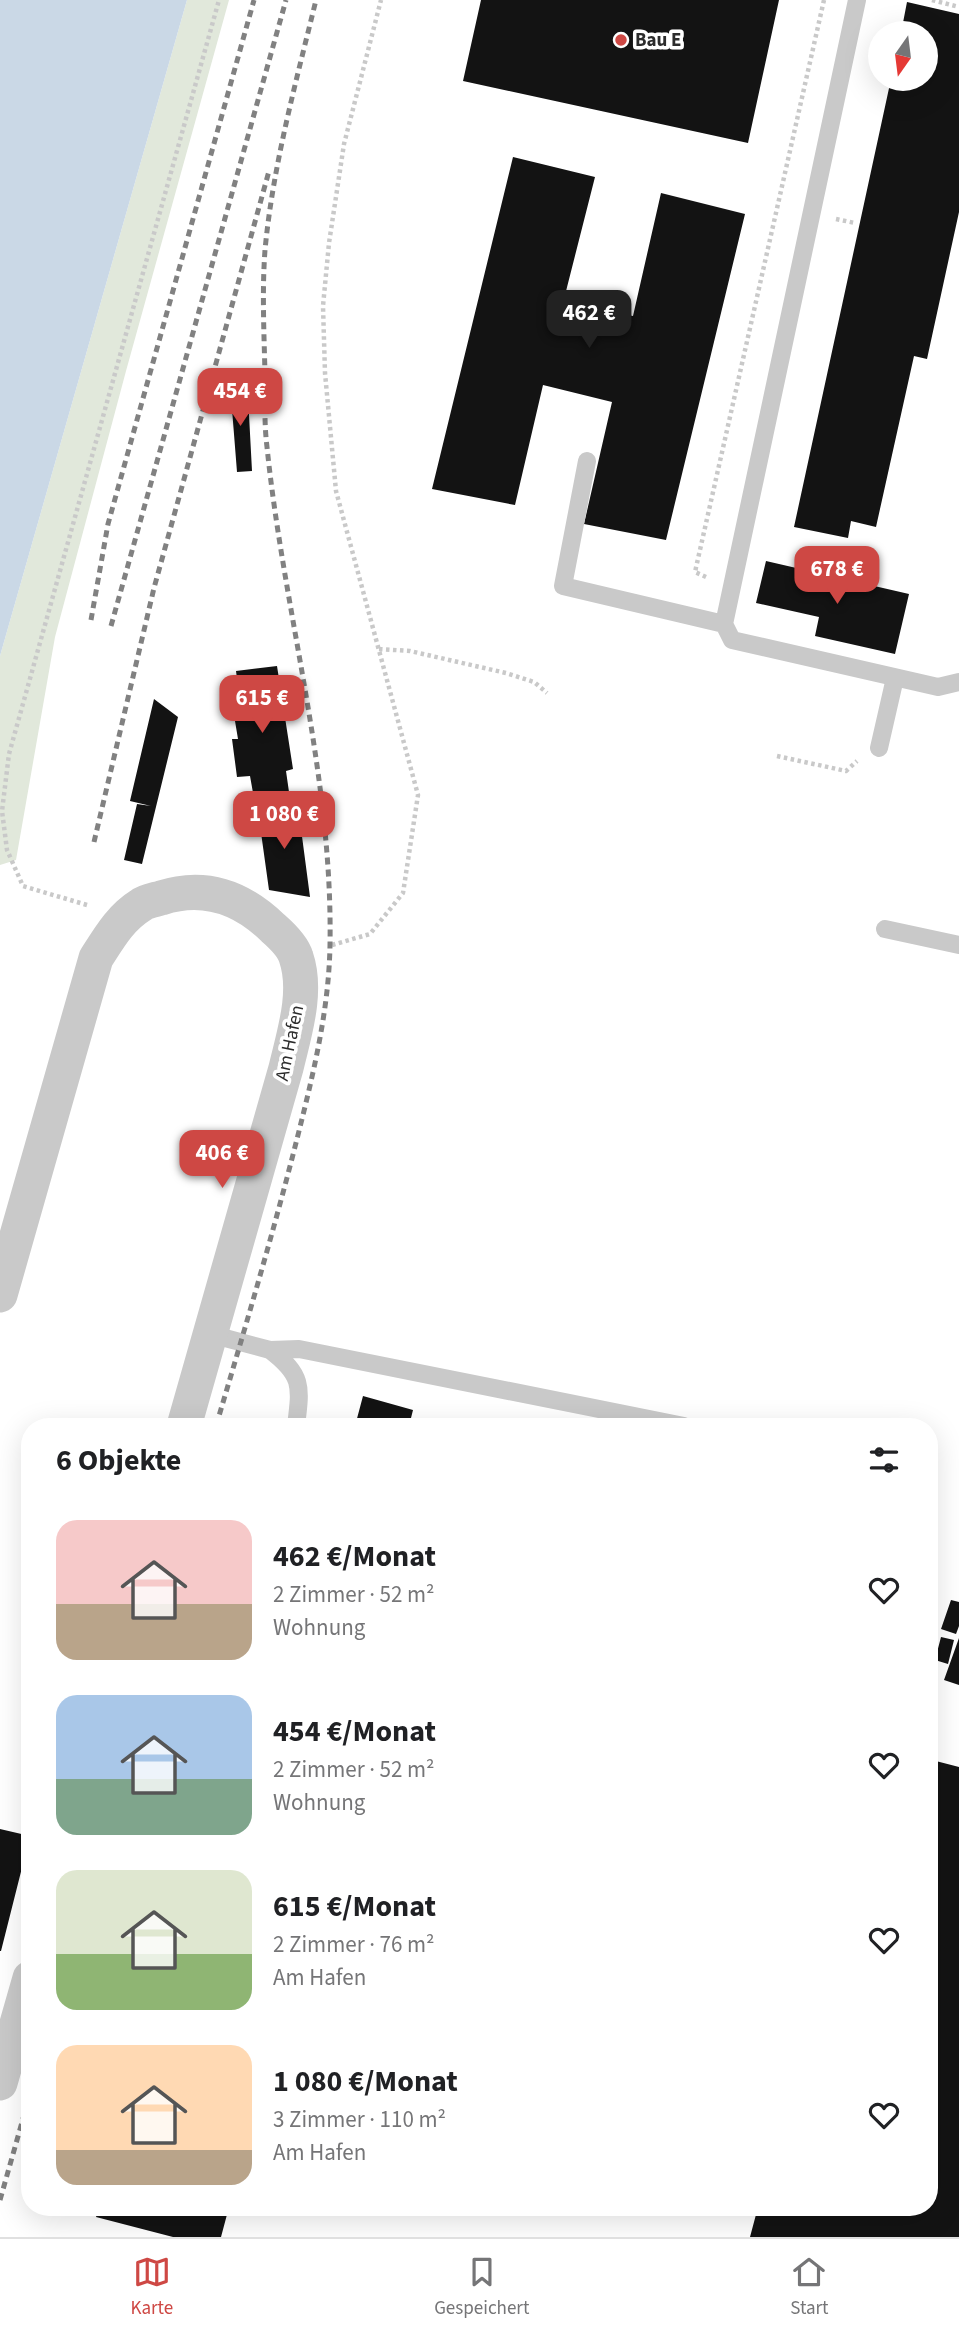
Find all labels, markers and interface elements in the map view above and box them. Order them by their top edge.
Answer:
north arrow [868,21,938,91]
map controls [868,21,938,91]
place label: Bau E [635,27,682,54]
marker: Bau E [613,32,629,48]
pin: 462 € [540,290,638,350]
text: 462 € [562,296,616,329]
pin: 454 € [191,368,289,428]
text: 454 € [213,374,267,407]
pin: 678 € [788,546,886,606]
text: 678 € [810,552,864,585]
pin: 615 € [213,676,311,735]
text: 615 € [235,681,289,714]
pin: 1 080 € [219,792,349,851]
text: 1 080 € [249,797,319,830]
street label: Am Hafen [269,1003,311,1083]
pin: 406 € [173,1130,271,1190]
text: 406 € [195,1136,249,1169]
text: 6 Objekte [56,1439,181,1482]
icon: filters [865,1441,903,1479]
text: 462 €/Monat [273,1535,436,1578]
icon: home [112,1548,196,1632]
icon: heart [865,1571,903,1609]
text: 2 Zimmer · 52 m² [273,1578,435,1611]
text: Wohnung [273,1611,365,1644]
text: 454 €/Monat [273,1710,436,1753]
icon: home [112,1723,196,1807]
icon: heart [865,1746,903,1784]
text: 2 Zimmer · 52 m² [273,1753,435,1786]
text: Wohnung [273,1786,365,1819]
text: 615 €/Monat [273,1885,436,1928]
icon: home [112,1898,196,1982]
icon: heart [865,1921,903,1959]
text: 2 Zimmer · 76 m² [273,1928,435,1961]
text: Am Hafen [273,1961,366,1994]
text: 1 080 €/Monat [273,2060,458,2103]
icon: home [112,2073,196,2157]
icon: heart [865,2096,903,2134]
text: 3 Zimmer · 110 m² [273,2103,446,2136]
text: Am Hafen [273,2136,366,2169]
tab: Karte [130,2253,173,2322]
tab: Gespeichert [434,2253,529,2322]
tab: Start [790,2253,829,2322]

